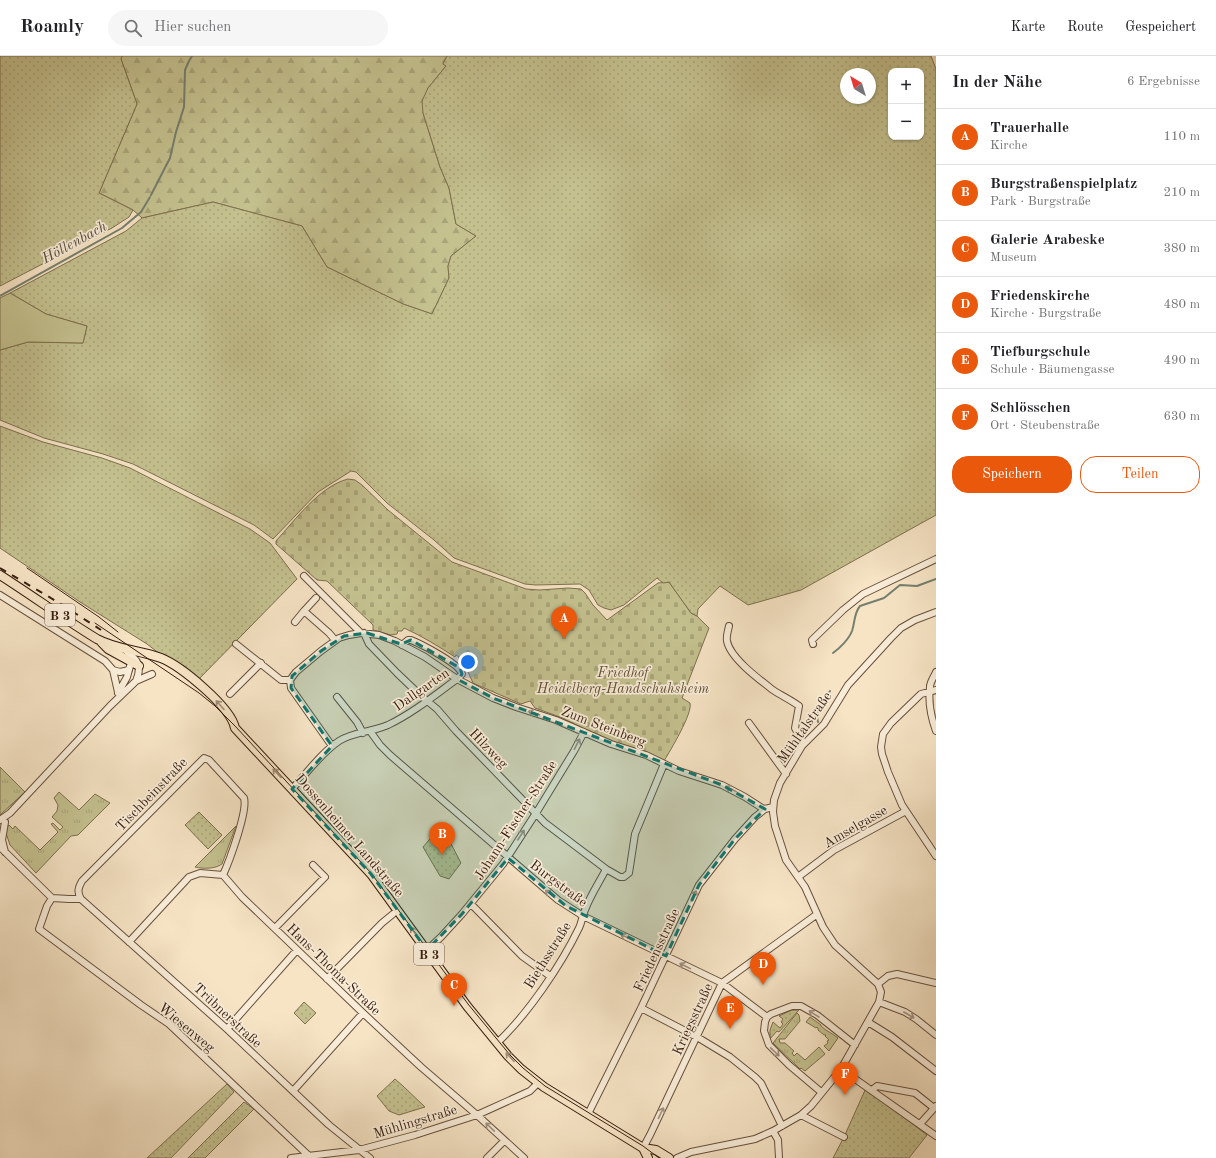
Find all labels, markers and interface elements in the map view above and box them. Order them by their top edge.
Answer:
search box [108,10,388,46]
icon: search [122,17,144,39]
text: Roamly [20,18,84,37]
text: Hier suchen [154,20,231,35]
text: Karte [1011,20,1045,34]
text: Route [1067,20,1103,34]
text: Gespeichert [1125,20,1196,34]
north arrow [840,68,876,104]
map controls [888,68,924,140]
button: + [888,68,924,104]
text: In der Nähe [952,74,1042,91]
text: 6 Ergebnisse [1127,75,1200,88]
button: − [888,104,924,140]
text: Trauerhalle [990,121,1069,136]
text: A [960,130,970,143]
text: 110 m [1163,130,1200,143]
text: Kirche [990,139,1027,152]
text: Burgstraßenspielplatz [990,177,1137,192]
text: B [960,186,970,199]
text: 210 m [1163,186,1200,199]
text: Park · Burgstraße [990,195,1091,208]
water label: Höllenbach [39,219,110,268]
text: Galerie Arabeske [990,233,1105,248]
text: C [961,242,969,255]
text: 380 m [1163,242,1200,255]
text: Museum [990,251,1037,264]
text: Friedenskirche [990,289,1090,304]
text: D [960,298,970,311]
text: 480 m [1163,298,1200,311]
text: Kirche · Burgstraße [990,307,1101,320]
text: Tiefburgschule [990,345,1090,360]
text: E [961,354,969,367]
text: 490 m [1163,354,1200,367]
text: Schule · Bäumengasse [990,363,1115,376]
text: Schlösschen [990,401,1071,416]
text: F [961,410,969,423]
text: 630 m [1163,410,1200,423]
text: Ort · Steubenstraße [990,419,1100,432]
button: Speichern [952,456,1072,493]
button: Teilen [1080,456,1200,493]
road number: B 3 [45,604,75,626]
pin: A [551,606,577,639]
your location [458,652,478,672]
street label: Dallgarten [391,665,452,714]
park label: Friedhof Heidelberg-Handschuhsheim [536,666,709,697]
street label: Mühltalstraße [775,689,835,766]
one-way arrow [216,700,225,710]
street label: Zum Steinberg [559,704,649,750]
one-way arrow [528,709,541,716]
street label: Hilzweg [466,726,511,771]
one-way arrow [574,738,582,750]
street label: Tischbeinstraße [113,755,190,834]
street label: Johann-Fischer-Straße [472,758,560,883]
one-way arrow [272,768,281,778]
street label: Dossenheimer Landstraße [292,772,406,900]
one-way arrow [726,785,738,793]
street label: Amselgasse [821,803,890,851]
pin: B [429,822,455,855]
one-way arrow [517,830,525,841]
street label: Burgstraße [527,858,590,910]
one-way arrow [545,890,556,899]
one-way arrow [691,890,698,902]
street label: Friedensstraße [631,907,682,994]
street label: Biethsstraße [522,920,574,991]
street label: Hans-Thoma-Straße [284,921,383,1018]
one-way arrow [409,926,418,937]
one-way arrow [620,933,632,940]
road number: B 3 [414,943,444,965]
pin: D [750,952,776,985]
one-way arrow [679,961,691,969]
pin: C [441,973,467,1006]
street label: Trübnerstraße [191,981,264,1051]
street label: Kriegsstraße [670,981,716,1058]
pin: E [717,996,743,1029]
street label: Wiesenweg [155,1000,218,1056]
one-way arrow [809,1010,820,1019]
one-way arrow [903,1012,915,1019]
one-way arrow [770,1047,780,1056]
one-way arrow [505,1052,514,1062]
pin: F [832,1062,858,1095]
street label: Mühlingstraße [372,1103,459,1141]
one-way arrow [658,1107,665,1119]
one-way arrow [485,1122,495,1132]

